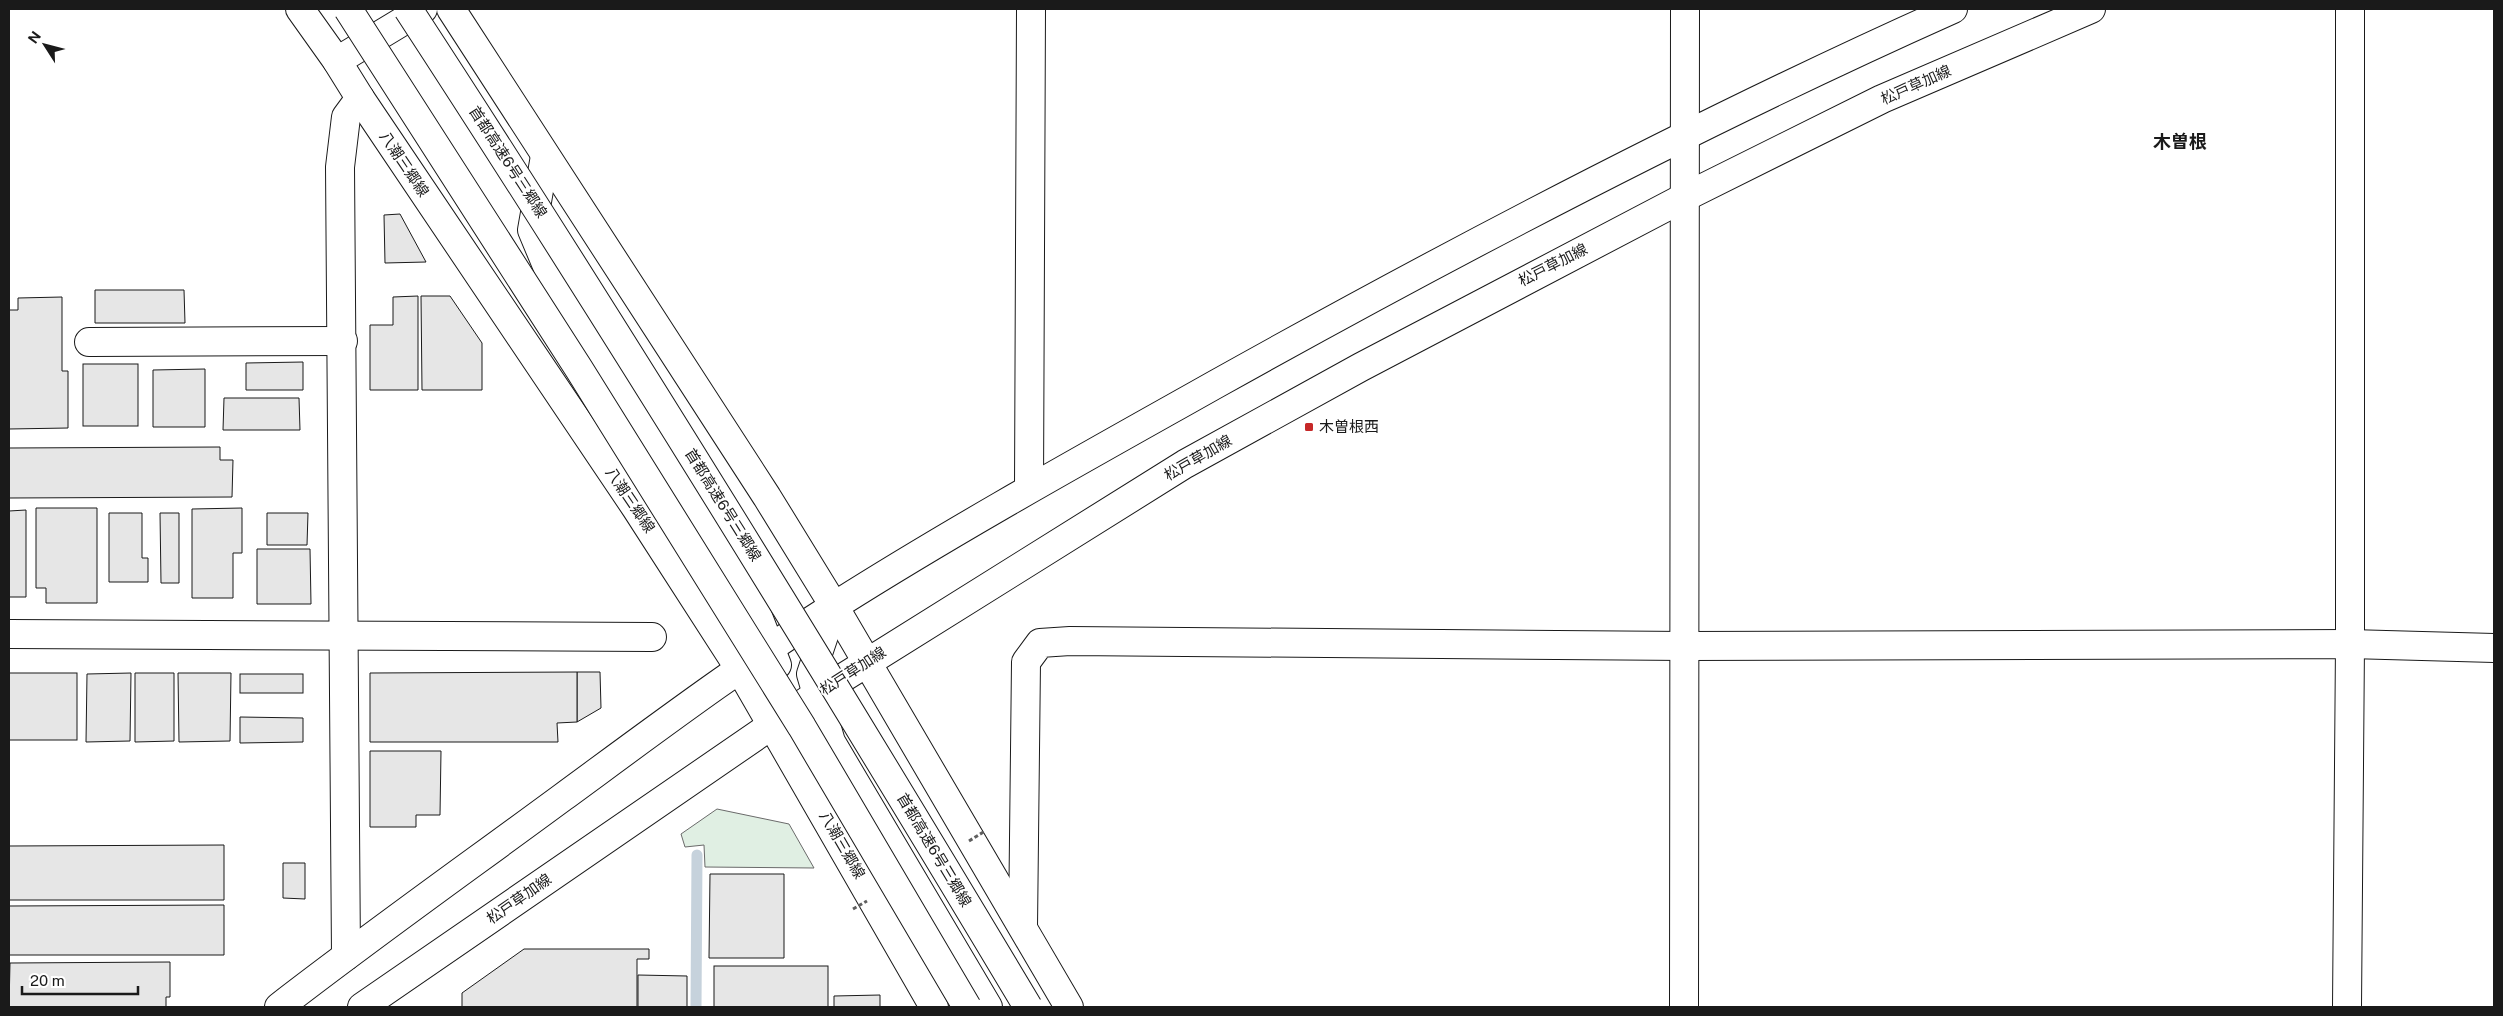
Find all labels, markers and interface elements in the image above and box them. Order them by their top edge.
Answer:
north arrow [20,20,70,70]
text: N [25,28,44,46]
street label: 松戸草加線 [1878,62,1954,108]
street label: 首都高速6号三郷線 [466,103,551,221]
street label: 八潮三郷線 [376,128,432,200]
district label: 木曽根 [2153,131,2207,152]
street label: 松戸草加線 [1515,240,1590,289]
place label: 木曽根西 [1319,418,1379,435]
marker: 木曽根西 [1303,421,1315,433]
street label: 松戸草加線 [1161,431,1234,484]
street label: 首都高速6号三郷線 [682,445,765,564]
street label: 八潮三郷線 [602,464,658,536]
street label: 松戸草加線 [817,643,889,698]
street label: 首都高速6号三郷線 [894,790,975,910]
street label: 八潮三郷線 [816,808,869,881]
street label: 松戸草加線 [483,870,554,927]
scale bar [22,964,139,996]
text: 20 m [30,972,65,989]

